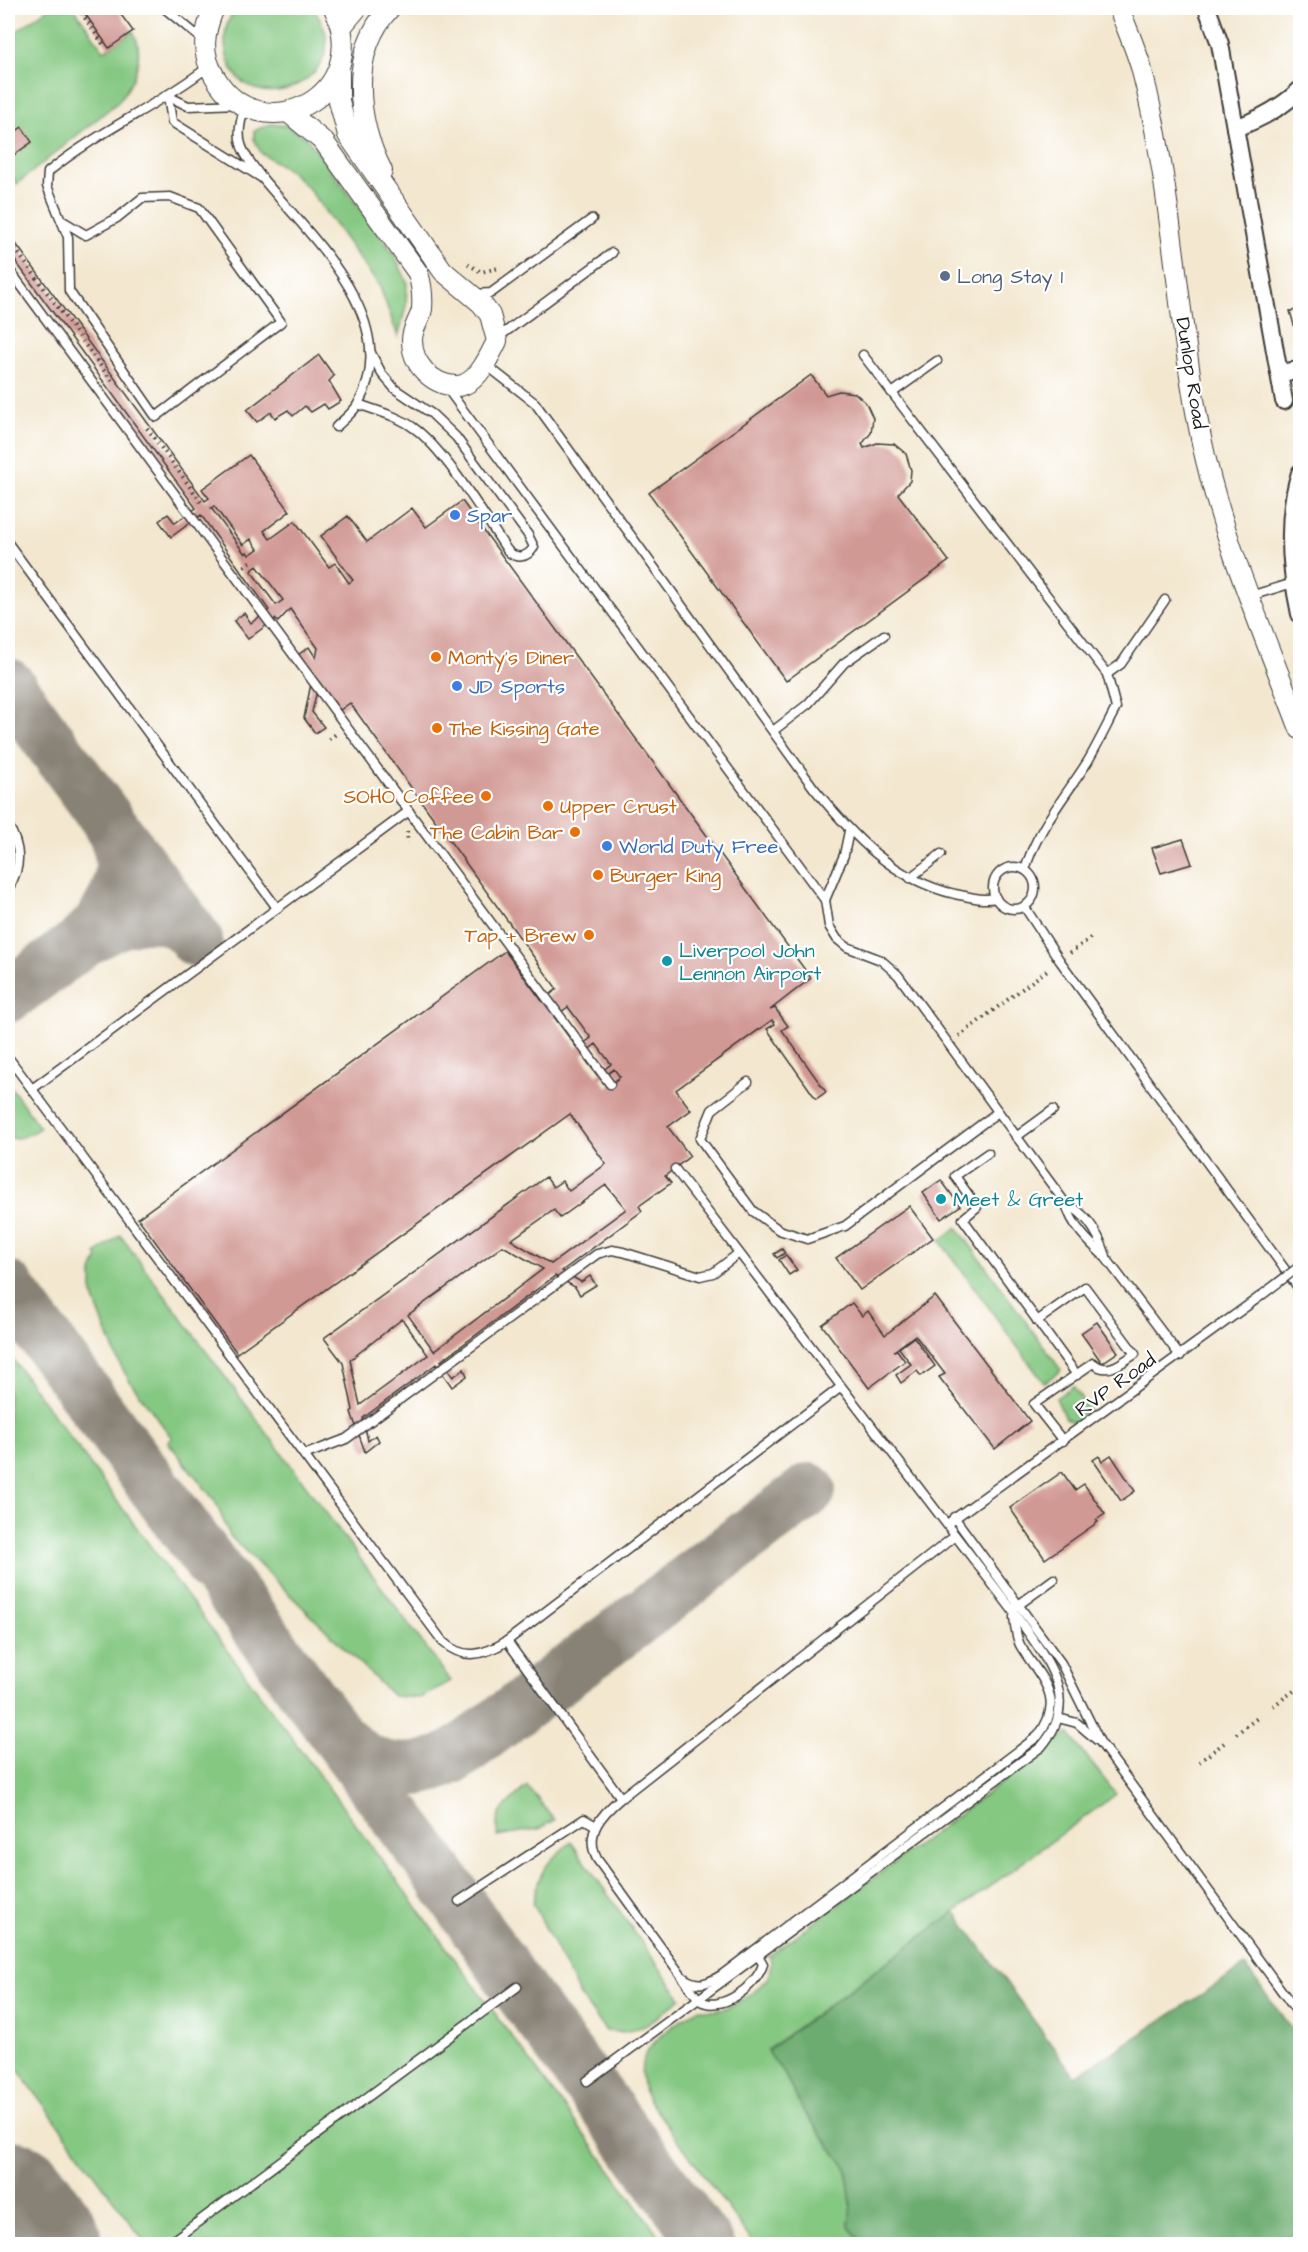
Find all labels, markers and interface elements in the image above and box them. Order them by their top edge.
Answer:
place label: Long Stay 1 [957,263,1064,292]
marker: Long Stay 1 [938,269,952,283]
street label: Dunlop Road [1168,315,1214,431]
place label: Spar [467,502,512,530]
marker: Spar [448,508,462,522]
place label: Monty's Diner [448,644,574,673]
marker: Monty's Diner [429,650,443,664]
place label: JD Sports [469,673,565,701]
marker: JD Sports [450,679,464,693]
place label: The Kissing Gate [449,715,600,744]
marker: The Kissing Gate [430,721,444,735]
place label: SOHO Coffee [343,783,474,811]
marker: SOHO Coffee [479,789,493,803]
place label: Upper Crust [560,793,677,821]
marker: Upper Crust [541,799,555,813]
place label: The Cabin Bar [430,819,563,847]
marker: The Cabin Bar [568,825,582,839]
place label: World Duty Free [619,833,778,862]
marker: World Duty Free [600,839,614,853]
place label: Burger King [610,862,721,891]
marker: Burger King [591,868,605,882]
place label: Tap + Brew [464,922,577,950]
marker: Tap + Brew [582,928,596,942]
place label: Liverpool John Lennon Airport [679,937,821,988]
marker: Liverpool John Lennon Airport [660,954,674,968]
place label: Meet & Greet [953,1186,1083,1214]
marker: Meet & Greet [934,1192,948,1206]
street label: RVP Road [1070,1346,1162,1424]

